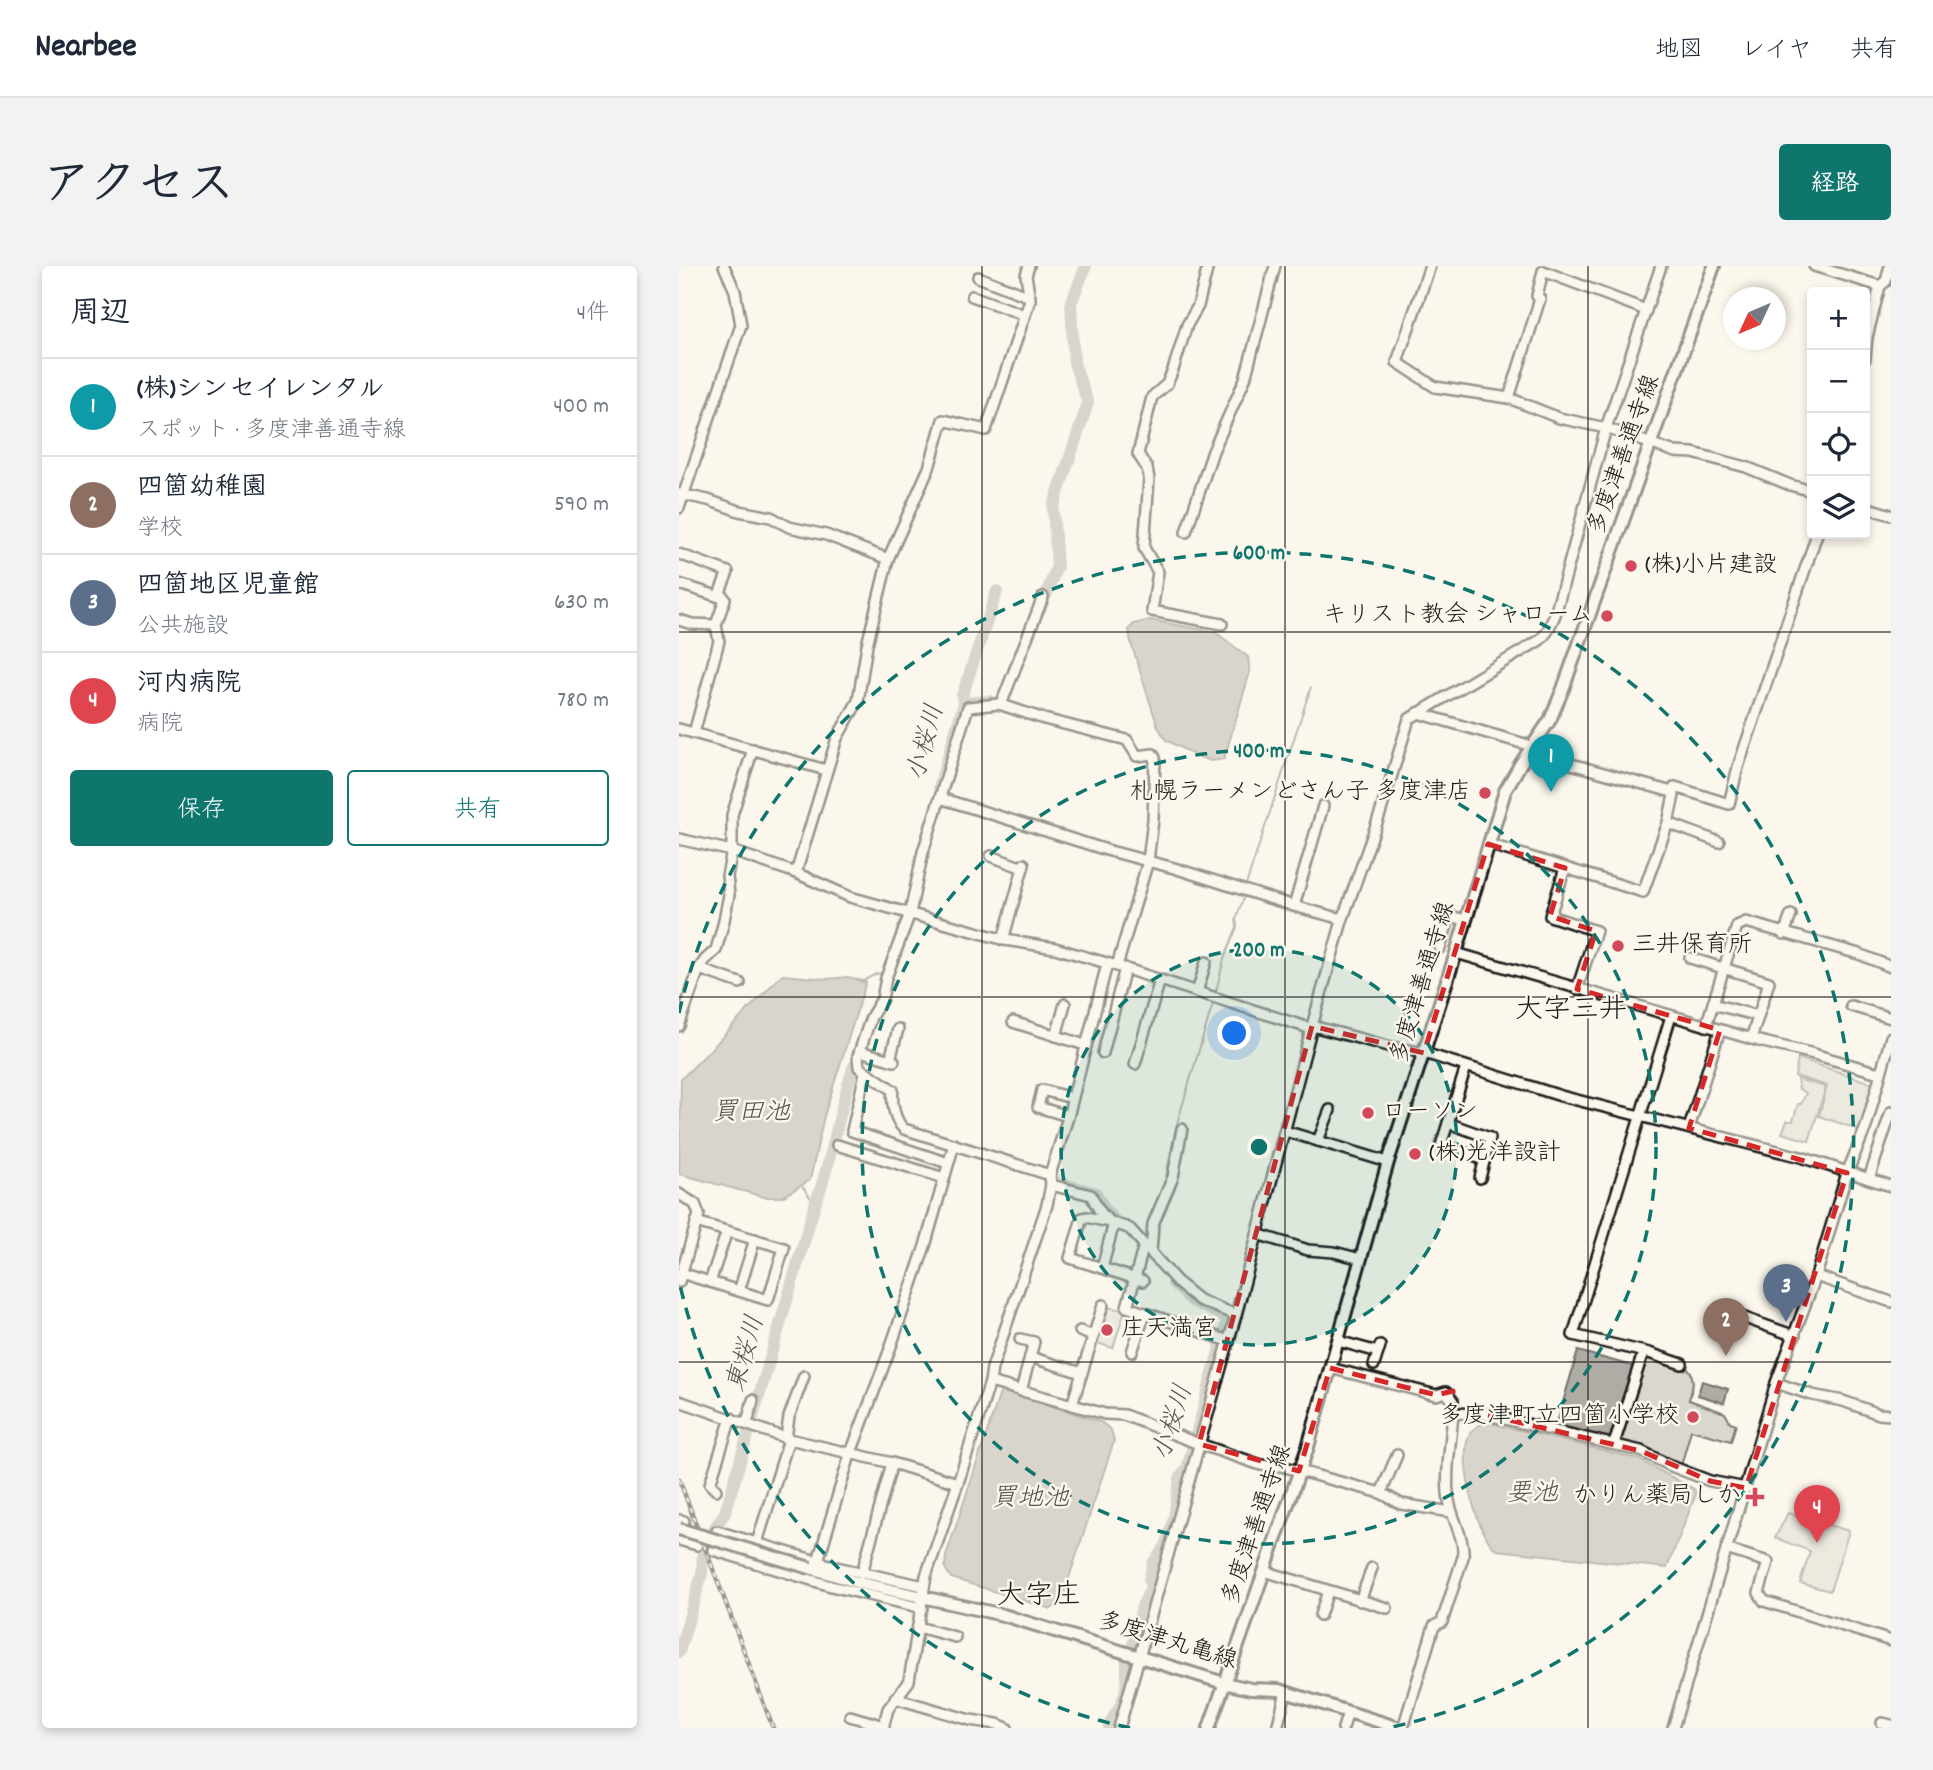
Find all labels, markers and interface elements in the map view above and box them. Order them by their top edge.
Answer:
text: Nearbee [35,25,137,72]
text: 地図 [1655,34,1703,68]
text: レイヤ [1741,34,1812,68]
text: 共有 [1850,34,1898,68]
button: 経路 [1779,144,1891,220]
text: アクセス [42,153,235,223]
north arrow [1723,287,1786,350]
map controls [1807,287,1870,539]
button: + [1807,287,1870,350]
text: 周辺 [70,294,130,337]
text: 4件 [576,298,609,331]
button: − [1807,350,1870,413]
street label: 多度津善通寺線 [1580,370,1670,540]
text: (株)シンセイレンタル [137,372,385,409]
text: 1 [90,391,96,424]
text: 400 m [553,391,609,424]
button: locate [1807,413,1870,476]
text: スポット · 多度津善通寺線 [137,415,406,448]
text: 四箇幼稚園 [137,470,267,507]
button: layers [1807,476,1870,539]
text: 2 [88,489,98,522]
text: 590 m [554,489,609,522]
text: 学校 [137,513,183,546]
text: 600 m [1233,540,1285,570]
place label: (株)小片建設 [1645,549,1777,583]
marker: (株)小片建設 [1623,558,1639,574]
text: 四箇地区児童館 [137,568,319,605]
text: 3 [88,587,98,620]
text: 630 m [554,587,609,620]
place label: キリスト教会 シャローム [1323,599,1593,633]
marker: キリスト教会 シャローム [1599,608,1615,624]
text: 公共施設 [137,611,229,644]
text: 河内病院 [137,666,241,703]
text: 4 [88,685,98,718]
text: 780 m [557,685,609,718]
water label: 小桜川 [899,701,955,785]
text: 病院 [137,709,183,742]
pin: 1 [1528,734,1574,792]
text: 400 m [1234,738,1284,768]
button: 保存 [70,770,333,846]
button: 共有 [347,770,609,846]
place label: 札幌ラーメンどさん子 多度津店 [1130,776,1471,810]
marker: 札幌ラーメンどさん子 多度津店 [1477,785,1493,801]
street label: 多度津善通寺線 [1383,898,1465,1068]
place label: 三井保育所 [1632,929,1752,963]
text: 200 m [1233,937,1285,967]
marker: 三井保育所 [1610,938,1626,954]
district label: 大字三井 [1515,992,1627,1032]
your location [1217,1016,1251,1050]
water label: 買田池 [712,1095,791,1132]
place label: ローソン [1382,1096,1478,1130]
marker: ローソン [1360,1105,1376,1121]
centre of rings [1247,1135,1271,1159]
place label: (株)光洋設計 [1429,1137,1561,1171]
marker: (株)光洋設計 [1407,1146,1423,1162]
pin: 3 [1763,1264,1809,1322]
pin: 2 [1703,1298,1749,1356]
water label: 東桜川 [718,1311,776,1397]
place label: 庄天満宮 [1121,1313,1217,1347]
marker: 庄天満宮 [1099,1322,1115,1338]
water label: 小桜川 [1144,1380,1204,1466]
place label: 多度津町立四箇小学校 [1439,1400,1679,1434]
marker: 多度津町立四箇小学校 [1685,1409,1701,1425]
street label: 多度津善通寺線 [1215,1440,1301,1610]
water label: 要池 [1506,1476,1559,1513]
place label: かりん薬局しか [1573,1480,1741,1514]
water label: 買地池 [991,1481,1070,1518]
pin: 4 [1794,1485,1840,1543]
marker: かりん薬局しか [1747,1489,1763,1505]
district label: 大字庄 [997,1578,1081,1618]
street label: 多度津丸亀線 [1093,1605,1241,1679]

